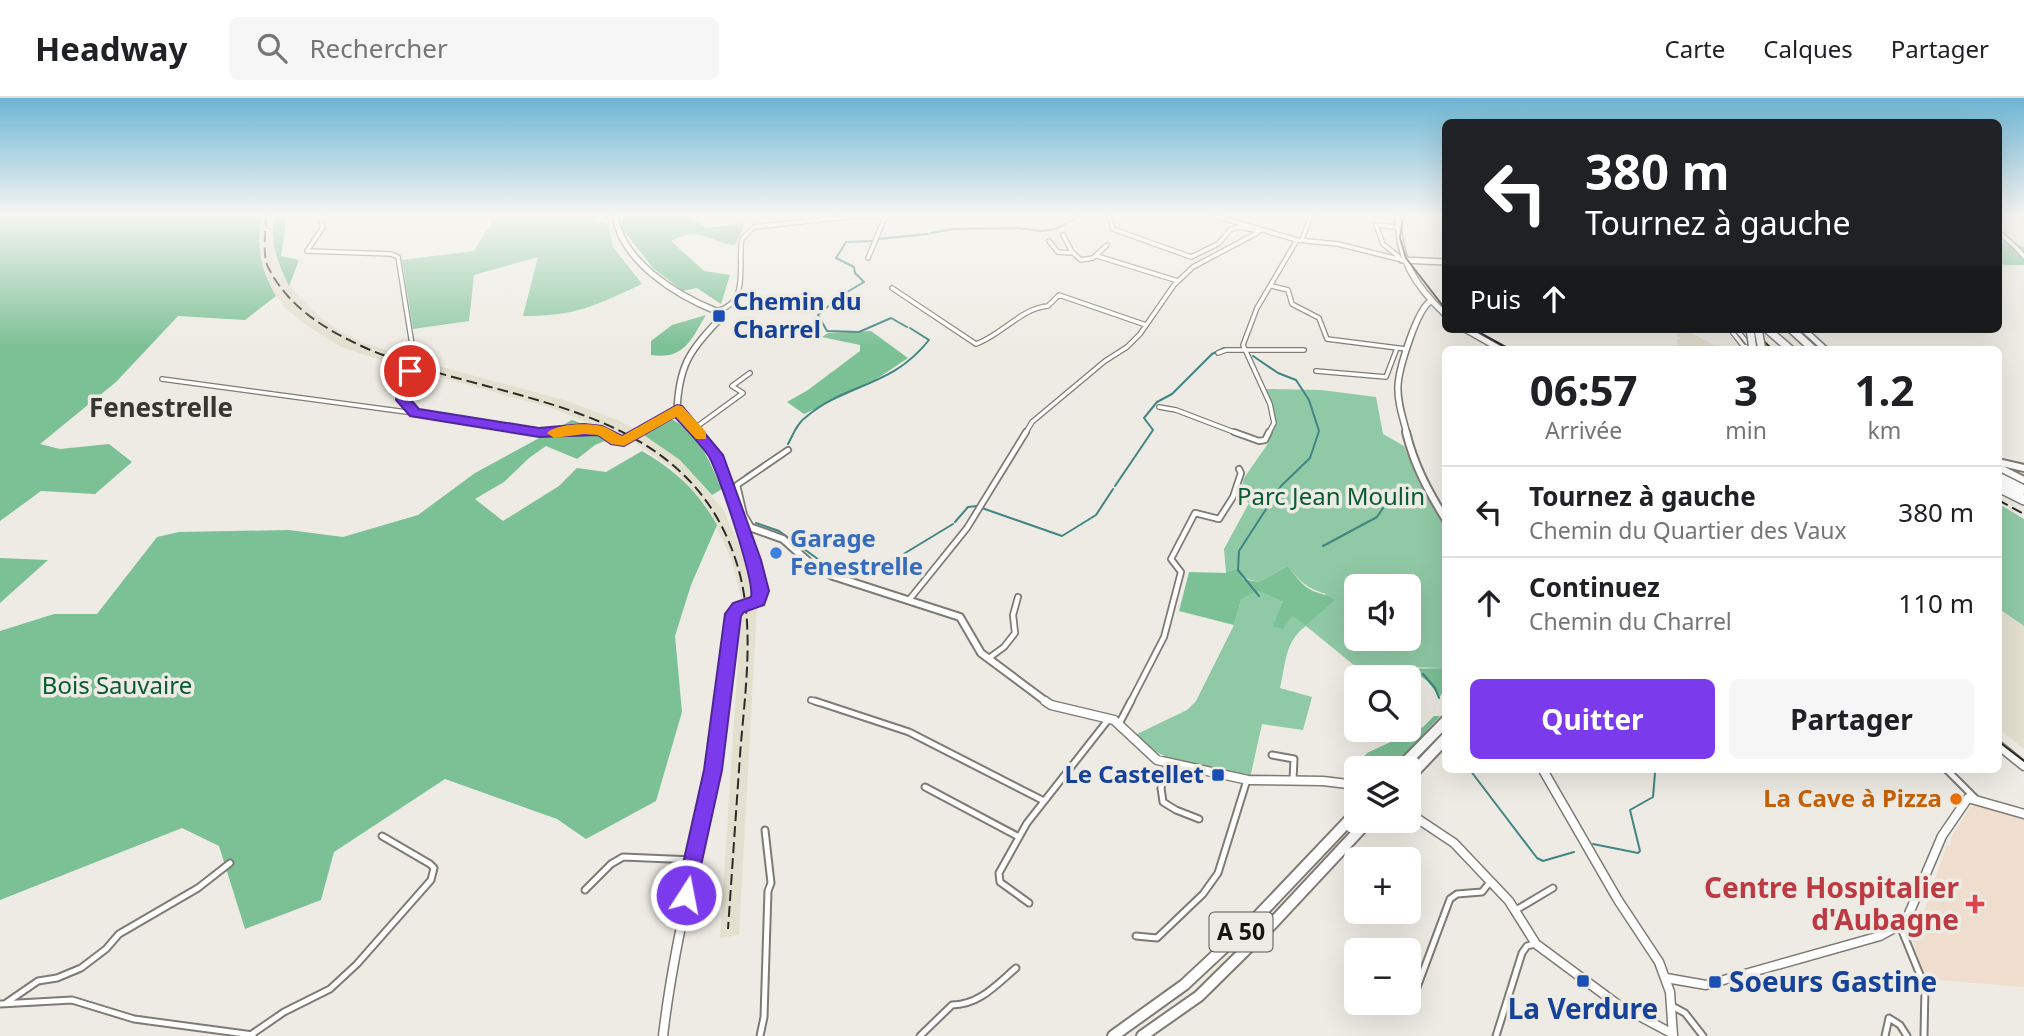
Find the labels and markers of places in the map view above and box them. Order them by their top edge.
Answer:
place label: Chemin du Charrel [733,284,862,345]
marker: Chemin du Charrel [711,308,727,324]
pin [380,341,440,401]
place label: Garage Fenestrelle [790,521,923,582]
marker: Garage Fenestrelle [768,545,784,561]
place label: Le Castellet [1064,757,1204,790]
marker: Le Castellet [1210,767,1226,783]
place label: La Cave à Pizza [1763,781,1942,814]
marker: La Cave à Pizza [1948,791,1964,807]
place label: Centre Hospitalier d'Aubagne [1704,868,1959,938]
marker: Centre Hospitalier d'Aubagne [1965,894,1985,914]
place label: Soeurs Gastine [1729,962,1937,1000]
marker: La Verdure [1575,973,1591,989]
marker: Soeurs Gastine [1707,974,1723,990]
place label: La Verdure [1508,989,1658,1027]

